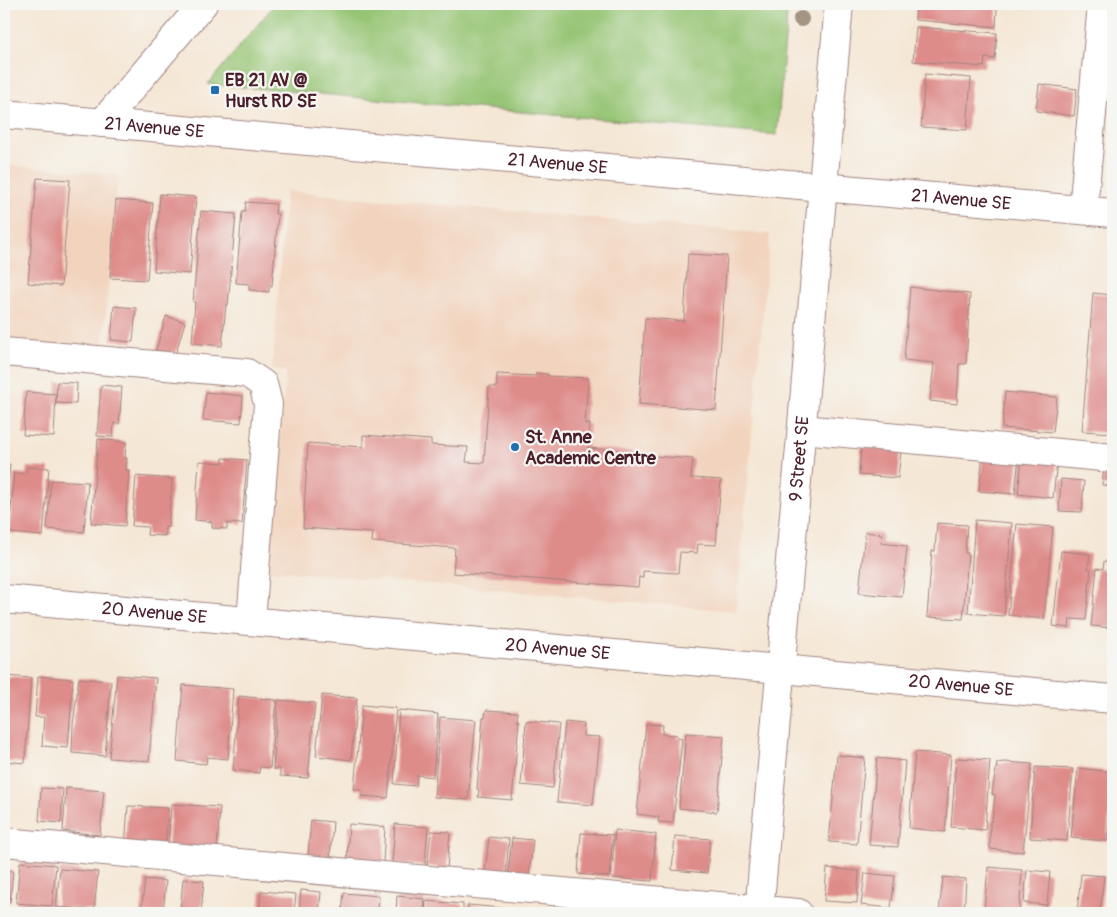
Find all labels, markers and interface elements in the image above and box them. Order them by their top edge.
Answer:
place label: EB 21 AV @ Hurst RD SE [225,69,317,113]
marker: EB 21 AV @ Hurst RD SE [209,84,221,96]
street label: 21 Avenue SE [103,112,205,144]
street label: 21 Avenue SE [507,148,609,180]
street label: 21 Avenue SE [910,184,1012,216]
street label: 9 Street SE [784,415,815,503]
place label: St. Anne Academic Centre [525,426,657,470]
marker: St. Anne Academic Centre [509,441,521,453]
street label: 20 Avenue SE [101,597,208,629]
street label: 20 Avenue SE [504,633,611,666]
street label: 20 Avenue SE [908,670,1015,702]

